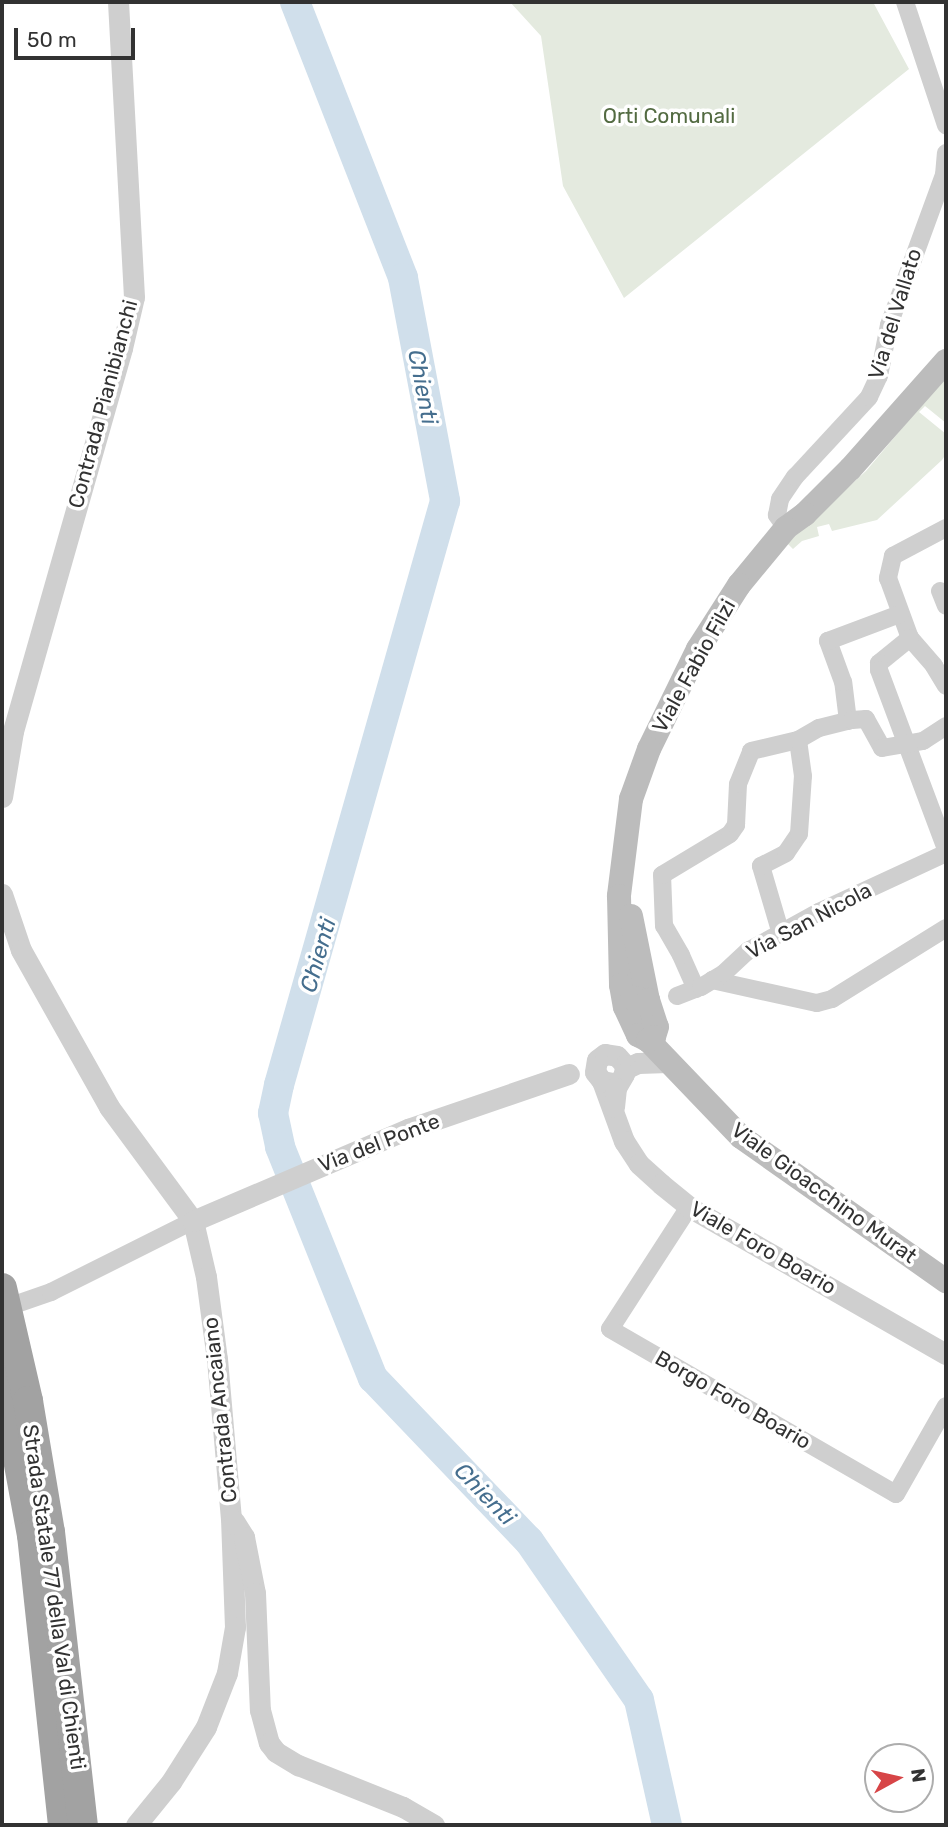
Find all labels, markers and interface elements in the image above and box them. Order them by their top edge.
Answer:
scale bar [18,14,138,58]
text: 50 m [27,27,77,52]
park label: Orti Comunali [603,103,735,129]
street label: Via del Vallato [863,245,927,383]
street label: Contrada Pianibianchi [63,297,143,511]
water label: Chienti [402,347,444,427]
street label: Viale Fabio Filzi [647,595,741,737]
street label: Via San Nicola [742,877,876,965]
water label: Chienti [294,915,342,995]
street label: Via del Ponte [315,1108,443,1178]
street label: Viale Gioacchino Murat [726,1117,922,1269]
street label: Viale Foro Boario [686,1196,840,1300]
street label: Contrada Ancaiano [198,1316,242,1504]
street label: Borgo Foro Boario [651,1345,815,1455]
street label: Strada Statale 77 della Val di Chienti [17,1422,91,1772]
water label: Chienti [449,1457,521,1531]
north arrow [864,1743,934,1813]
text: N [906,1767,931,1784]

